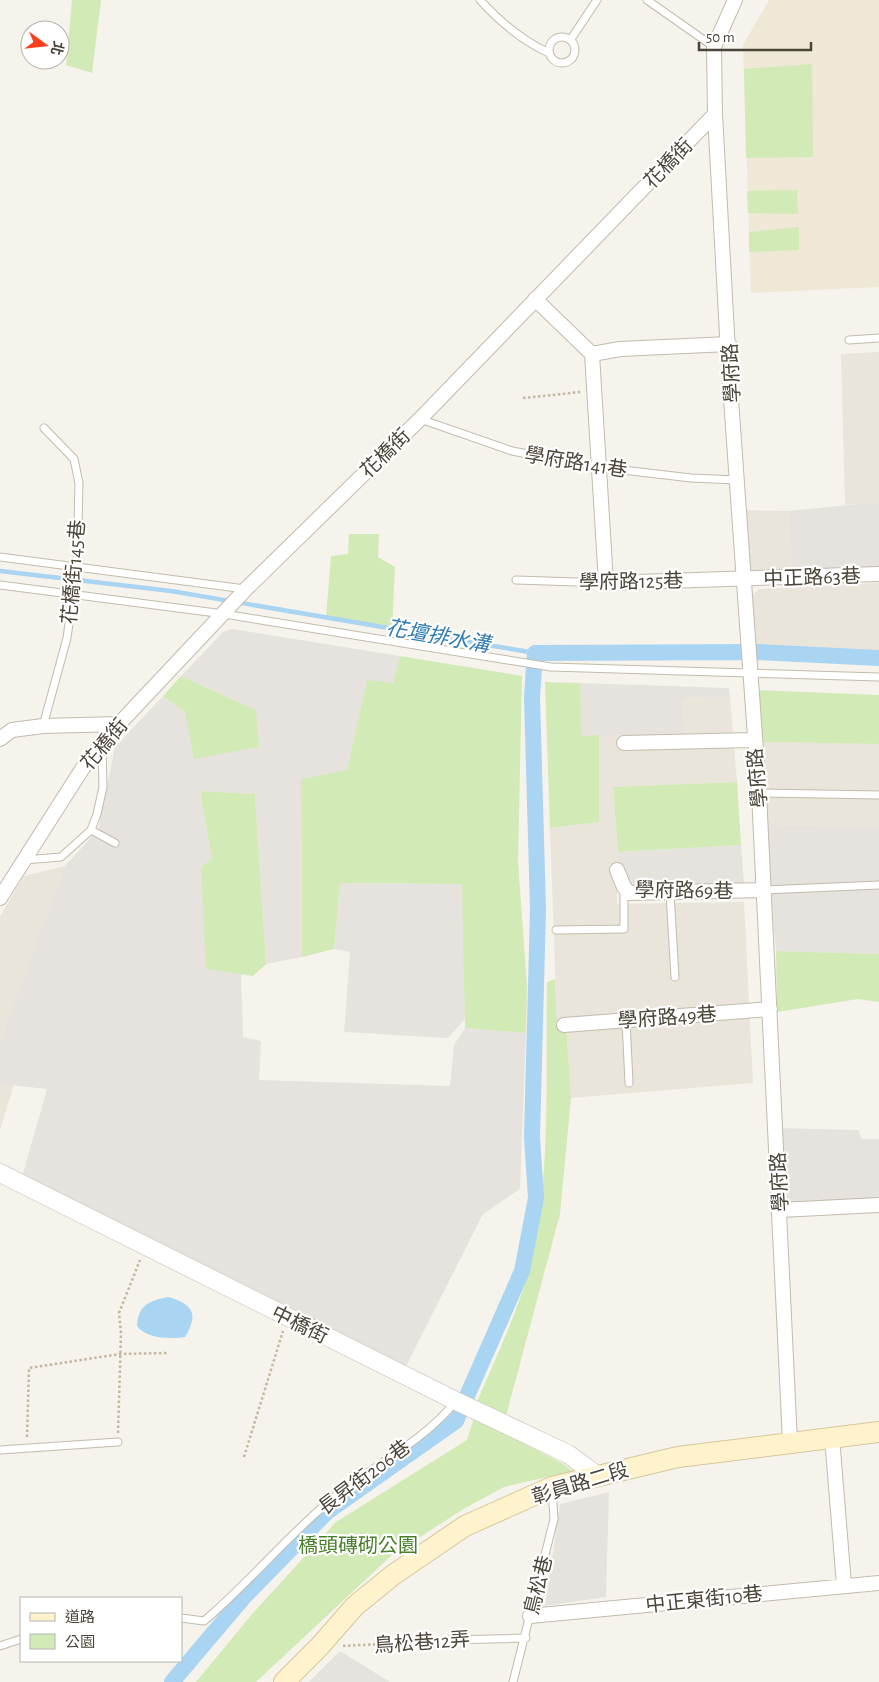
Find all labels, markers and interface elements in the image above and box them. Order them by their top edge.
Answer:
north arrow [20,20,70,70]
scale bar [699,20,812,52]
text: 50 m [706,30,735,45]
text: 北 [48,40,66,57]
street label: 花橋街 [640,134,697,192]
street label: 學府路 [719,342,744,403]
street label: 花橋街 [356,425,414,482]
street label: 學府路141巷 [523,444,629,481]
street label: 花橋街145巷 [58,519,89,625]
street label: 中正路63巷 [763,565,861,590]
street label: 學府路125巷 [579,570,683,593]
water label: 花壇排水溝 [384,616,495,656]
street label: 花橋街 [77,715,132,774]
street label: 學府路 [744,747,771,809]
street label: 學府路69巷 [634,879,734,902]
street label: 學府路49巷 [617,1004,717,1031]
street label: 學府路 [767,1151,792,1212]
street label: 中橋街 [268,1302,331,1347]
street label: 長昇街206巷 [314,1436,414,1519]
street label: 彰員路二段 [529,1459,631,1508]
park label: 橋頭磚砌公園 [298,1535,418,1556]
street label: 鳥松巷 [521,1553,556,1617]
street label: 中正東街10巷 [645,1583,764,1616]
legend [20,1597,182,1662]
text: 道路 [65,1609,95,1625]
street label: 鳥松巷12弄 [373,1629,471,1656]
text: 公園 [65,1635,95,1650]

